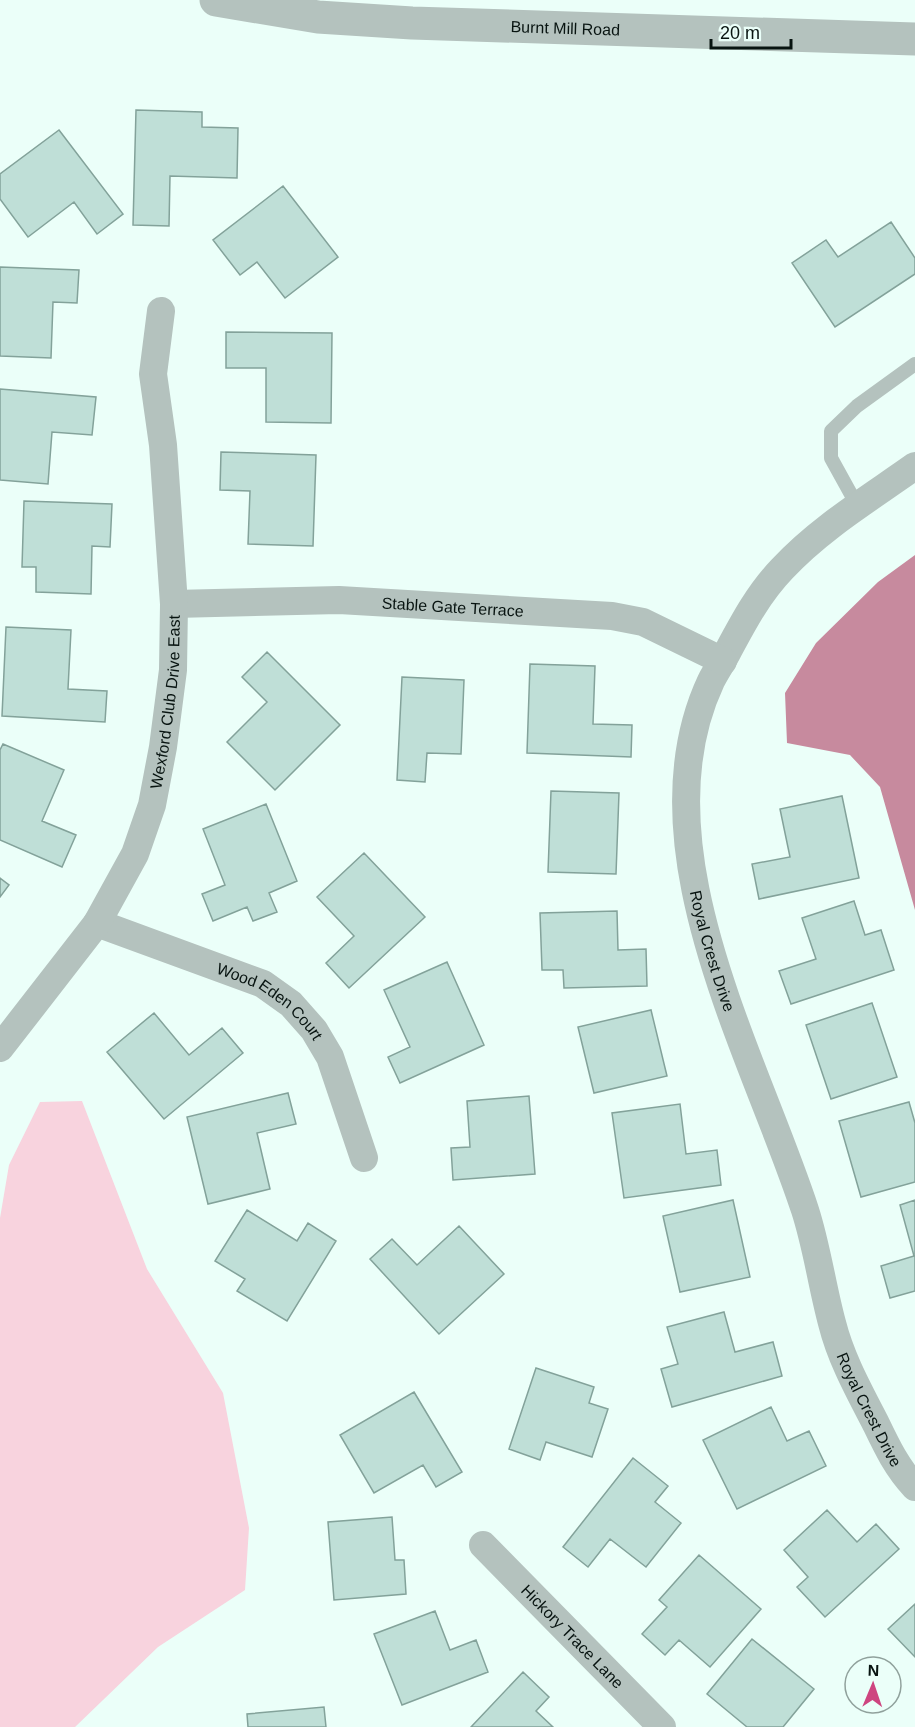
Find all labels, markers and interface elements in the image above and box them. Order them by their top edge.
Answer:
scale bar [711,12,790,50]
street label: Burnt Mill Road [510,18,620,38]
text: 20 m [720,23,760,43]
street label: Stable Gate Terrace [381,594,524,619]
street label: Wexford Club Drive East [147,614,182,790]
street label: Royal Crest Drive [687,889,738,1014]
street label: Wood Eden Court [215,959,326,1043]
street label: Royal Crest Drive [834,1350,905,1470]
street label: Hickory Trace Lane [518,1581,627,1691]
north arrow [843,1655,903,1715]
text: N [867,1662,880,1679]

